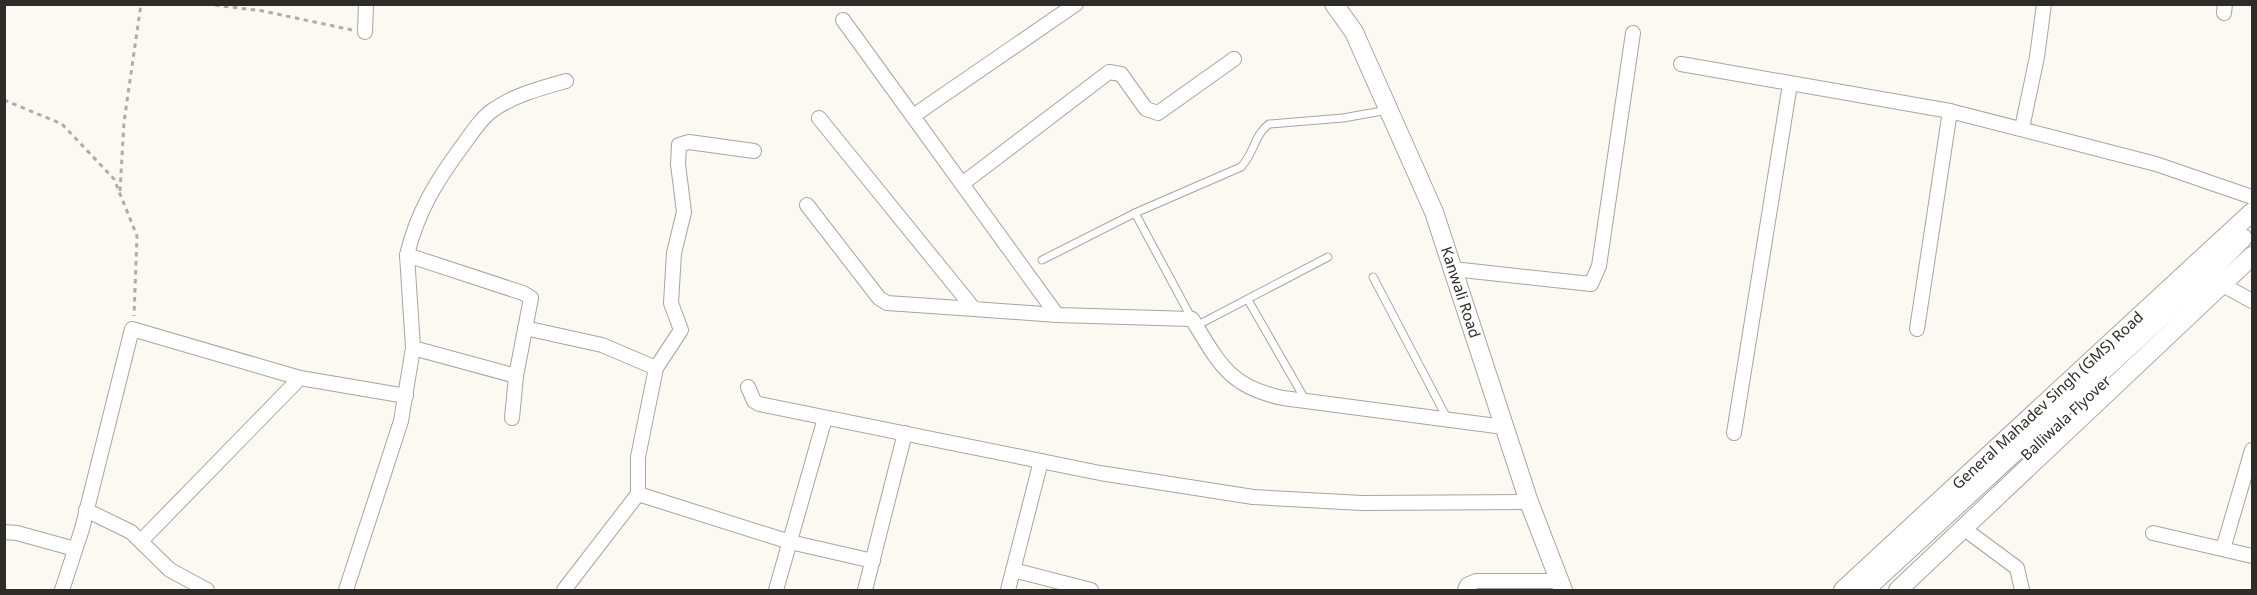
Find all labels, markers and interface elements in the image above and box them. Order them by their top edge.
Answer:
street label: Kanwali Road [1437,244,1486,340]
street label: General Mahadev Singh (GMS) Road [1947,307,2147,493]
street label: Balliwala Flyover [2016,370,2115,464]

